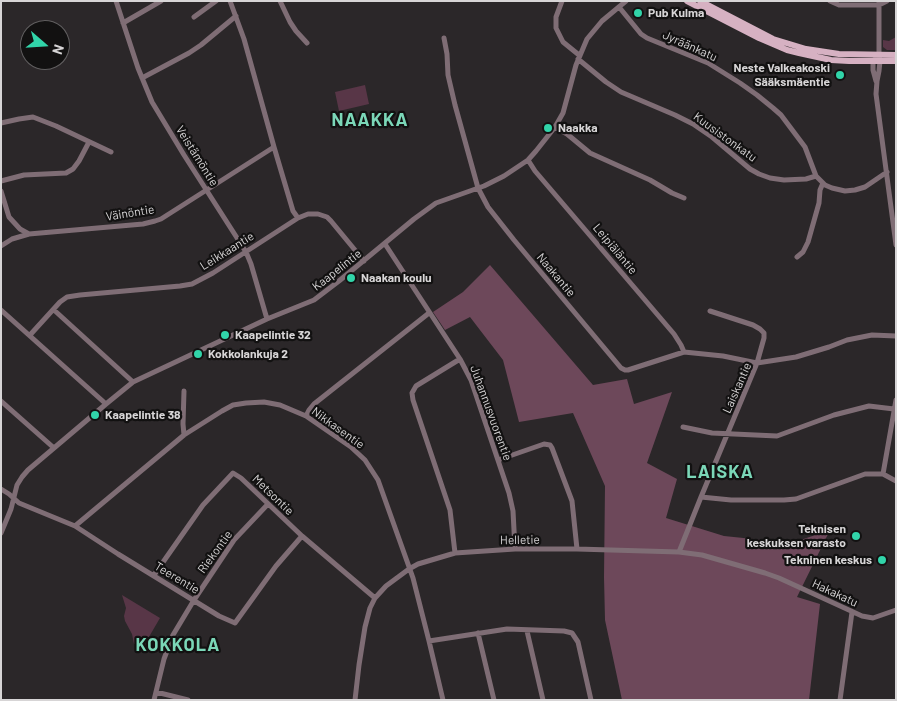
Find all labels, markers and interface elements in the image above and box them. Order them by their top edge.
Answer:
place label: Pub Kulma [648,6,704,20]
marker: Pub Kulma [632,7,644,19]
north arrow [20,20,70,70]
street label: Jyräänkatu [660,28,720,64]
text: N [49,43,68,57]
place label: Neste Valkeakoski Sääksmäentie [733,61,830,89]
marker: Neste Valkeakoski Sääksmäentie [834,69,846,81]
district label: NAAKKA [331,109,409,131]
street label: Kuusistonkatu [691,109,759,165]
place label: Naakka [558,121,598,135]
marker: Naakka [542,122,554,134]
street label: Veistämöntie [173,123,221,189]
street label: Väinöntie [105,202,155,224]
street label: Leipiäläntie [590,221,640,277]
street label: Leikkaantie [197,229,257,273]
street label: Kaapelintie [309,246,365,294]
street label: Naakantie [534,250,578,300]
place label: Naakan koulu [361,271,432,285]
marker: Naakan koulu [345,272,357,284]
place label: Kaapelintie 32 [235,328,311,342]
marker: Kaapelintie 32 [219,329,231,341]
place label: Kokkolankuja 2 [208,347,288,361]
marker: Kokkolankuja 2 [192,348,204,360]
street label: Laiskantie [719,360,755,416]
street label: Juhannusvuorentie [467,363,515,463]
street label: Nikkasentie [309,404,367,452]
place label: Kaapelintie 38 [105,408,181,422]
marker: Kaapelintie 38 [89,409,101,421]
district label: LAISKA [685,461,755,483]
street label: Metsontie [249,472,297,518]
place label: Teknisen keskuksen varasto [747,522,846,550]
street label: Riekontie [195,528,235,576]
marker: Teknisen keskuksen varasto [850,530,862,542]
street label: Helletie [500,532,540,548]
place label: Tekninen keskus [784,553,872,567]
marker: Tekninen keskus [876,554,888,566]
street label: Teerentie [152,559,202,597]
street label: Hakakatu [810,576,860,610]
district label: KOKKOLA [135,634,221,656]

